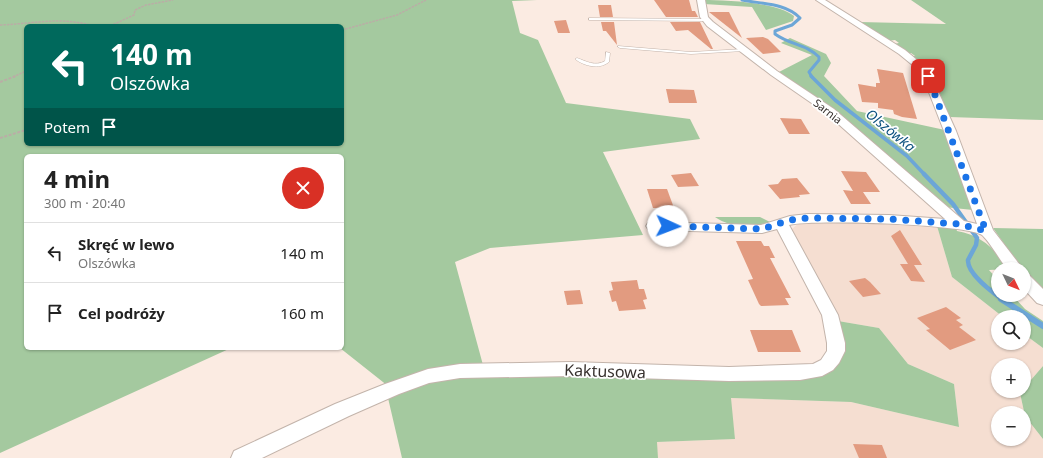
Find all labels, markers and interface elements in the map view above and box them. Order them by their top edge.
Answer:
text: 140 m [110,35,193,73]
icon: left [44,40,96,92]
pin [911,59,945,93]
icon: arrive [917,65,939,87]
text: Olszówka [110,71,190,95]
street label: Sarnia [811,95,845,127]
water label: Olszówka [862,104,920,156]
icon: arrive [98,116,120,138]
text: Potem [44,117,90,137]
text: 4 min [44,162,110,195]
button: close [282,167,324,209]
text: 300 m · 20:40 [44,194,125,212]
position arrow [647,205,689,247]
text: Skręć w lewo [78,234,175,254]
icon: left [44,242,66,264]
text: 140 m [280,243,324,263]
text: Olszówka [78,254,136,272]
north arrow [991,262,1031,302]
map controls [991,262,1031,446]
icon: arrive [44,302,66,324]
text: Cel podróży [78,303,165,323]
text: 160 m [280,303,324,323]
button: search [991,310,1031,350]
button: + [991,358,1031,398]
street label: Kaktusowa [564,359,646,383]
button: − [991,406,1031,446]

